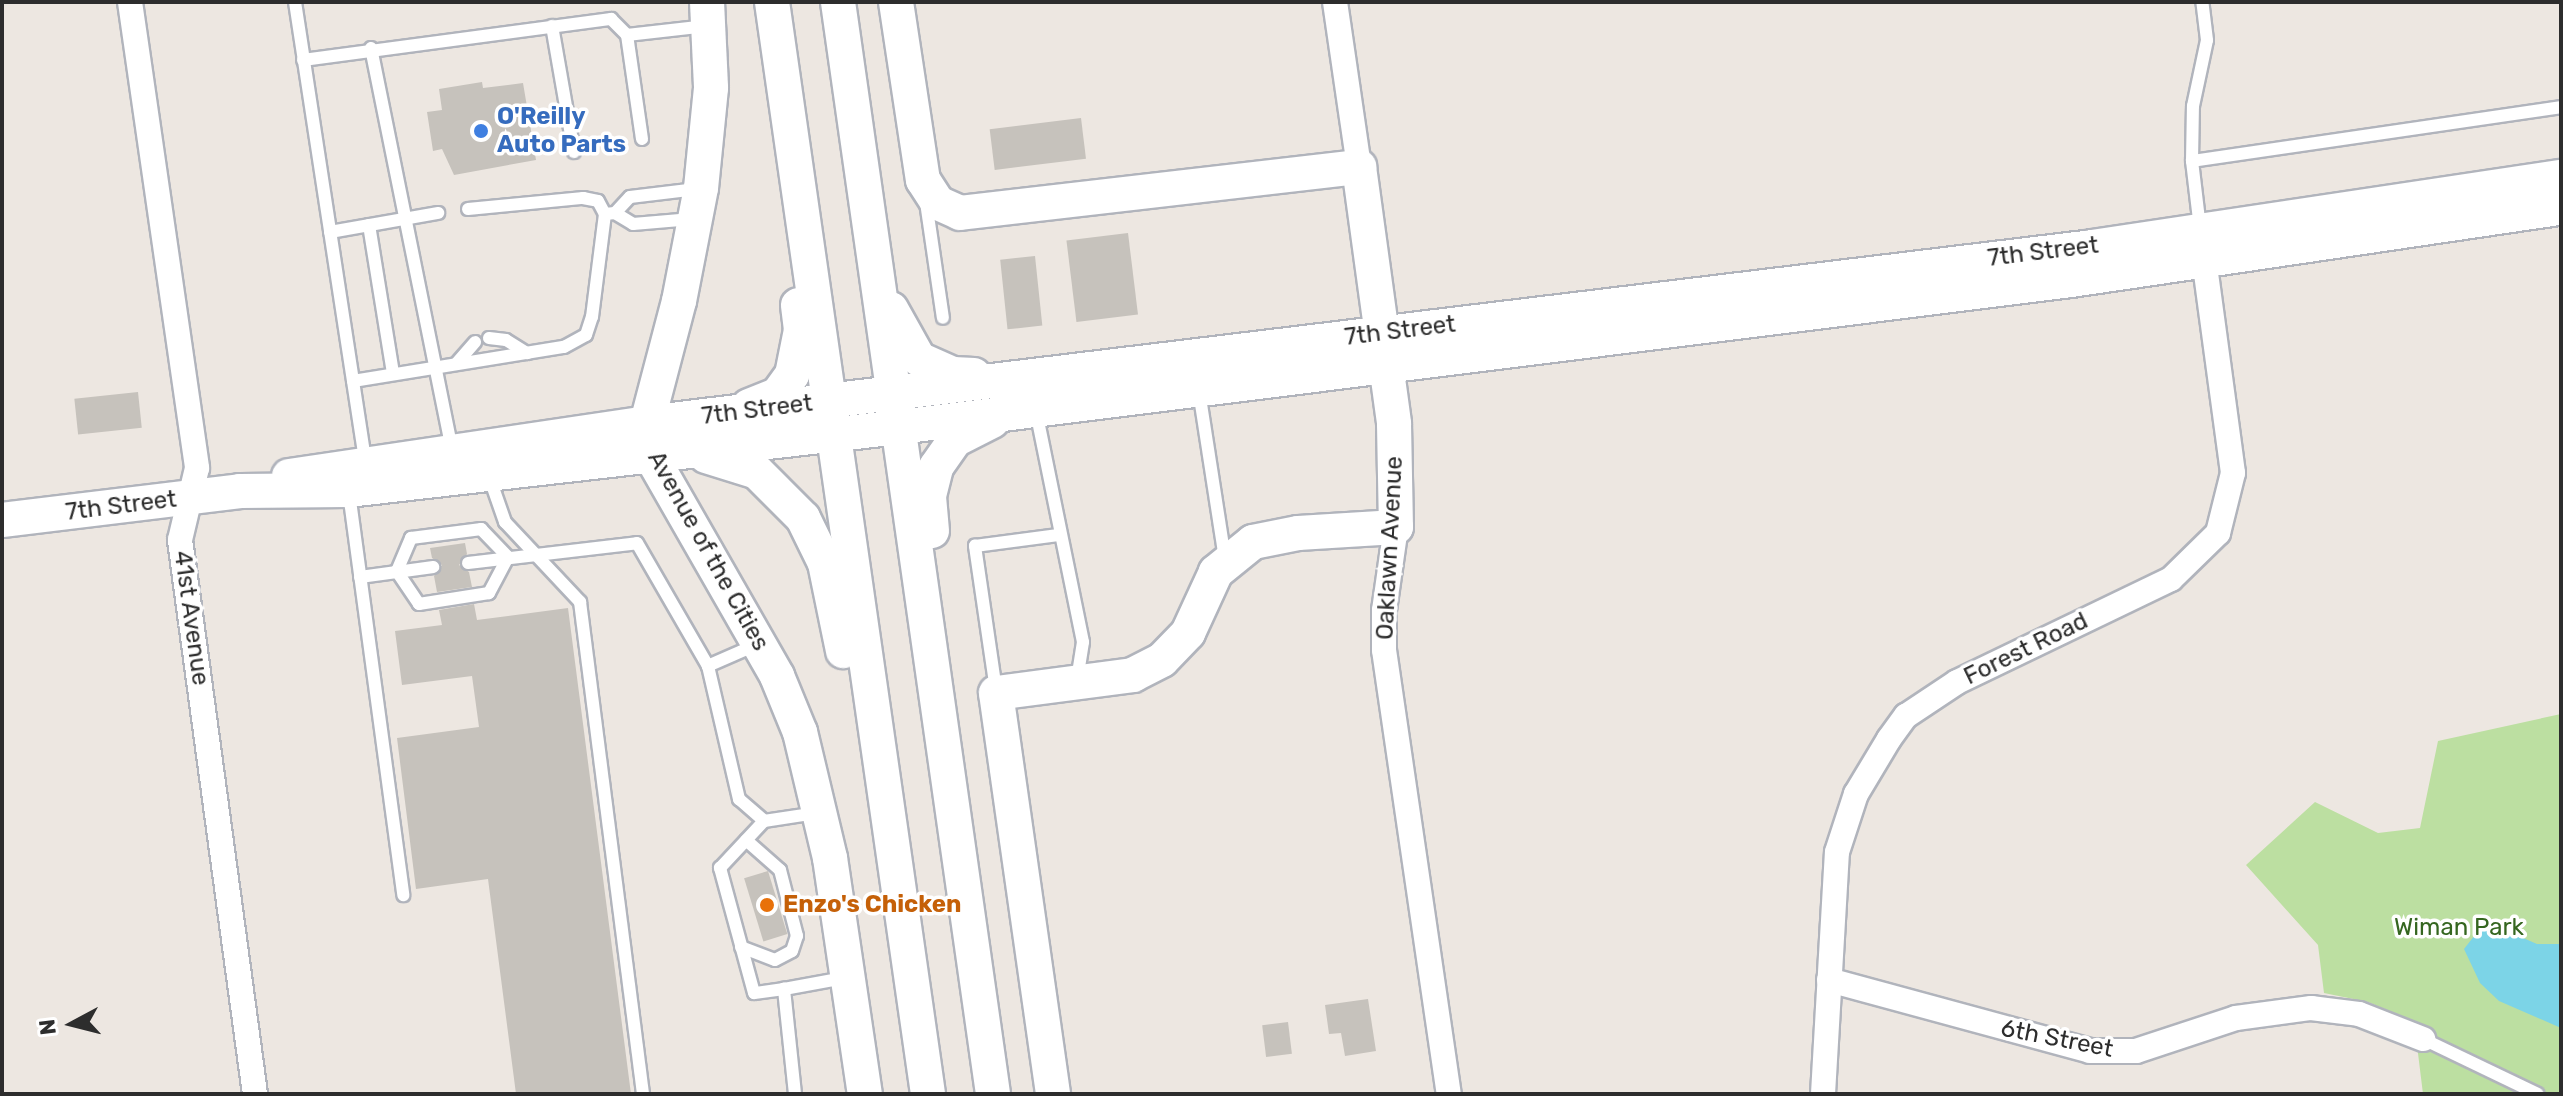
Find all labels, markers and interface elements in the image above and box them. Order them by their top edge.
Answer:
place label: O'Reilly Auto Parts [497,103,626,159]
marker: O'Reilly Auto Parts [472,122,490,140]
street label: 7th Street [1986,231,2100,273]
street label: 7th Street [1343,310,1457,352]
street label: 7th Street [700,389,814,431]
street label: Avenue of the Cities [641,446,775,656]
street label: Oaklawn Avenue [1371,455,1409,641]
street label: 7th Street [64,485,178,527]
street label: 41st Avenue [167,549,215,687]
street label: Forest Road [1959,607,2093,691]
place label: Enzo's Chicken [783,891,961,919]
marker: Enzo's Chicken [758,896,776,914]
park label: Wiman Park [2394,914,2524,942]
north arrow [32,984,112,1064]
street label: 6th Street [1998,1014,2116,1064]
text: N [33,1017,62,1036]

